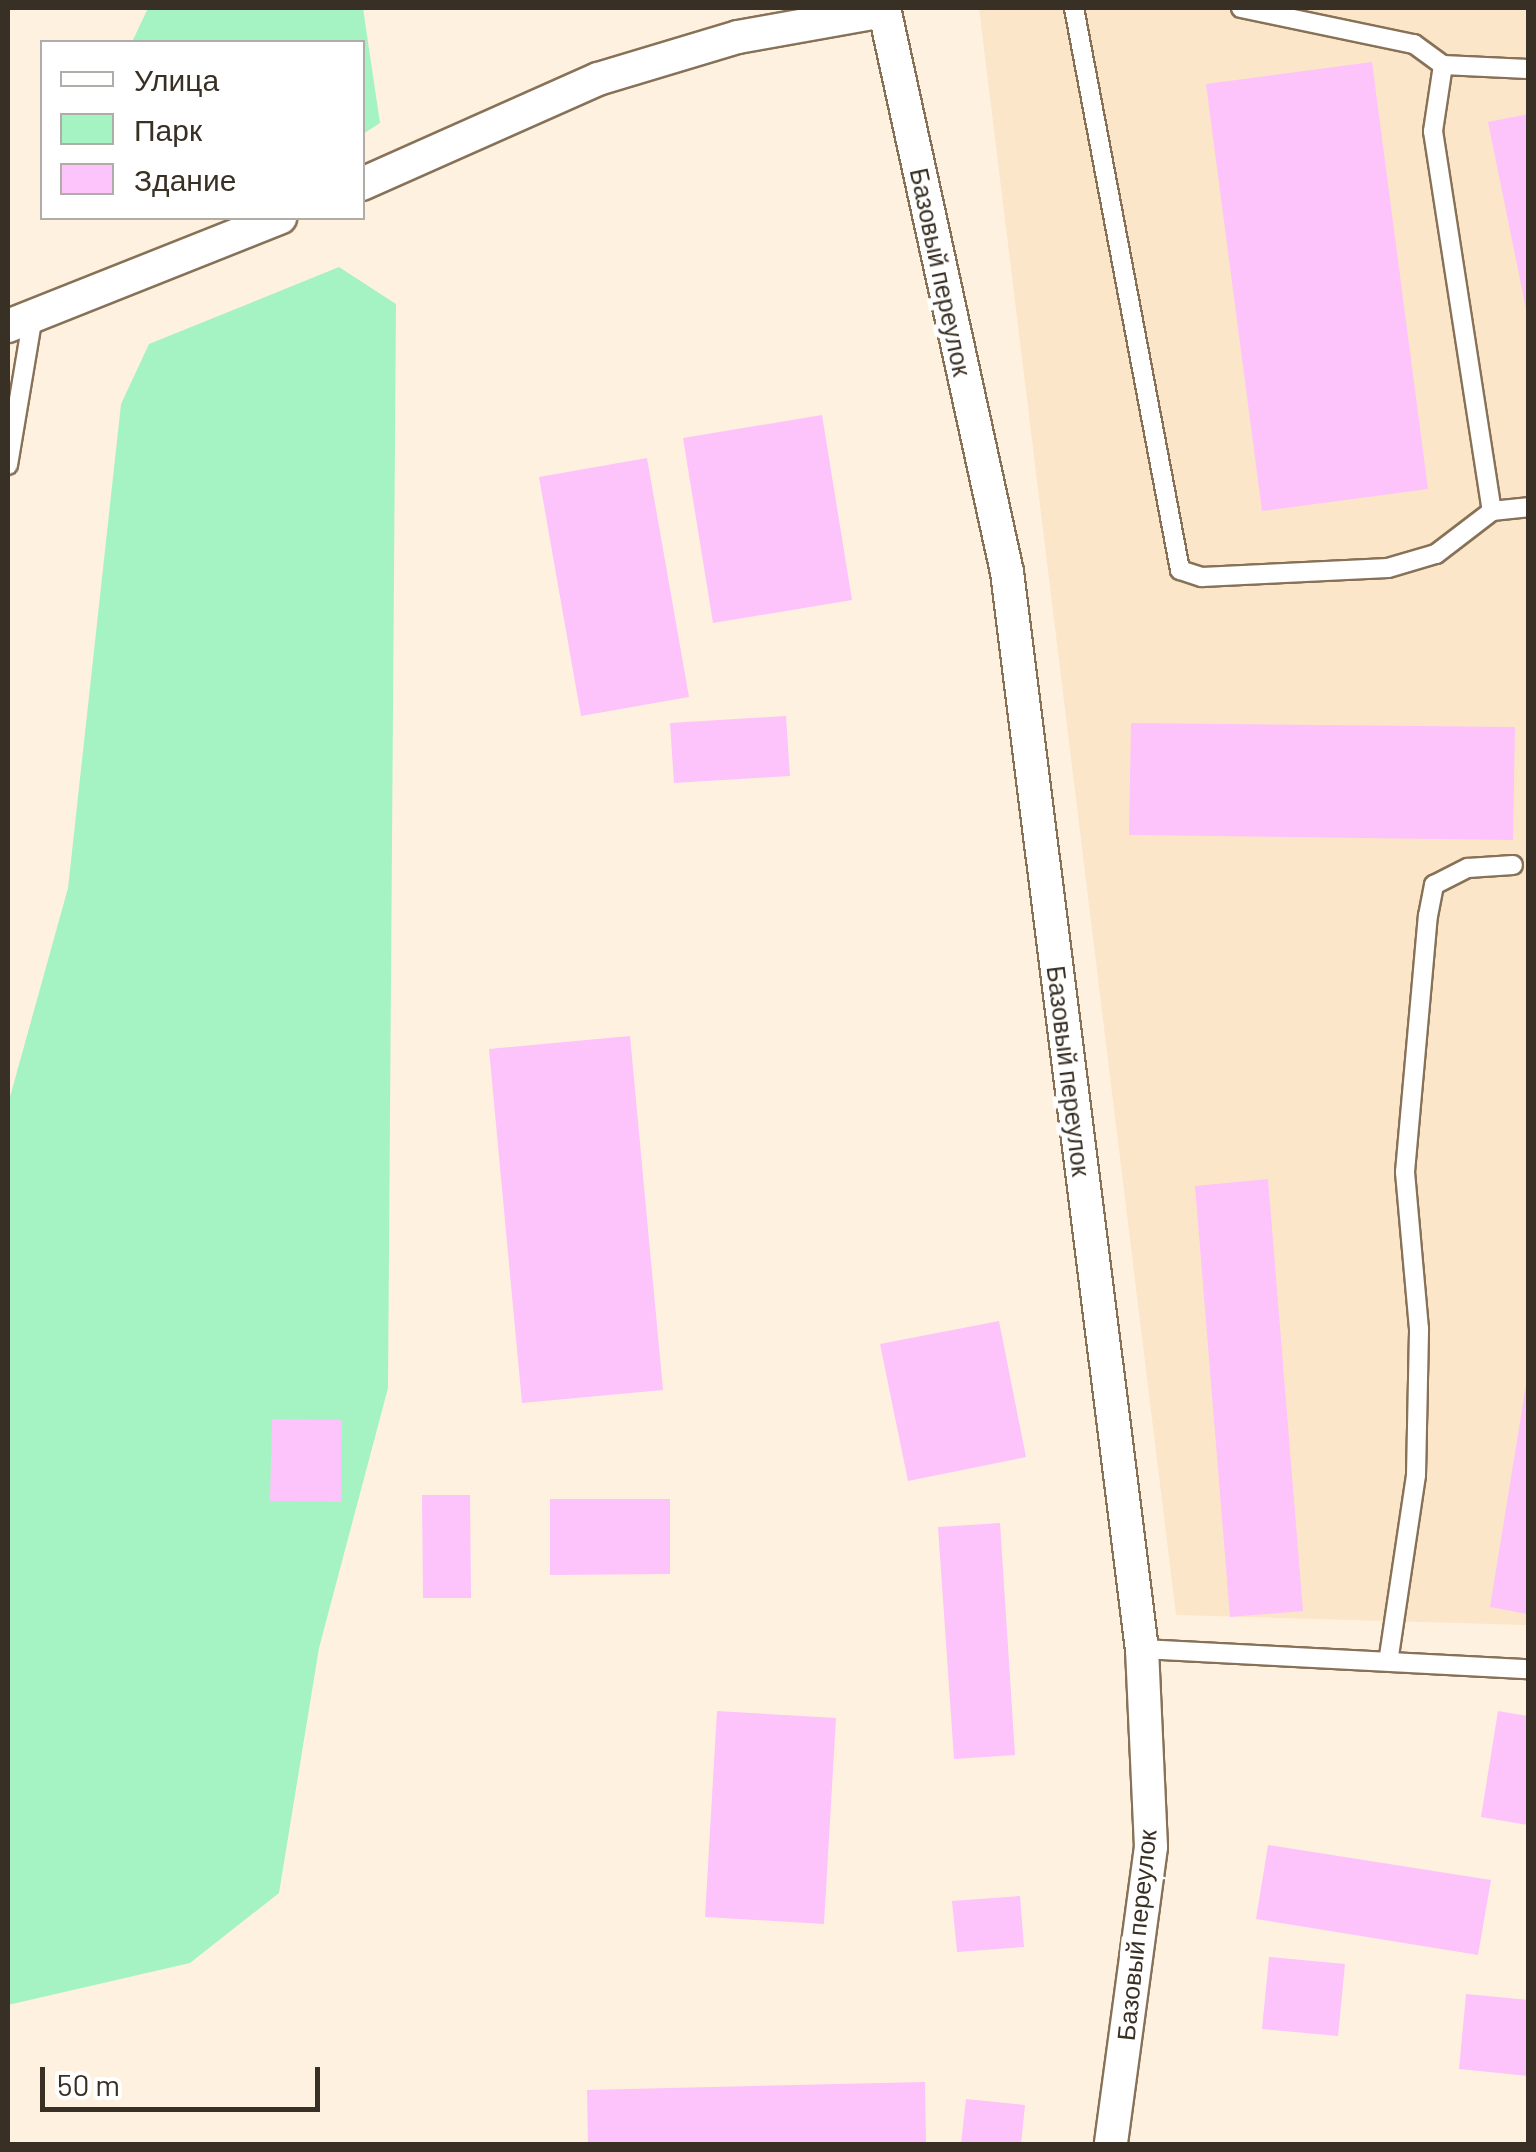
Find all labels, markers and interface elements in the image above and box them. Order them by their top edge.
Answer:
legend [40,40,365,220]
text: Улица [134,61,219,97]
text: Парк [134,111,202,147]
text: Здание [134,161,236,197]
street label: Базовый переулок [904,165,978,379]
street label: Базовый переулок [1041,964,1097,1178]
street label: Базовый переулок [1110,1828,1162,2042]
scale bar [45,2047,325,2109]
text: 50 m [57,2066,120,2102]

